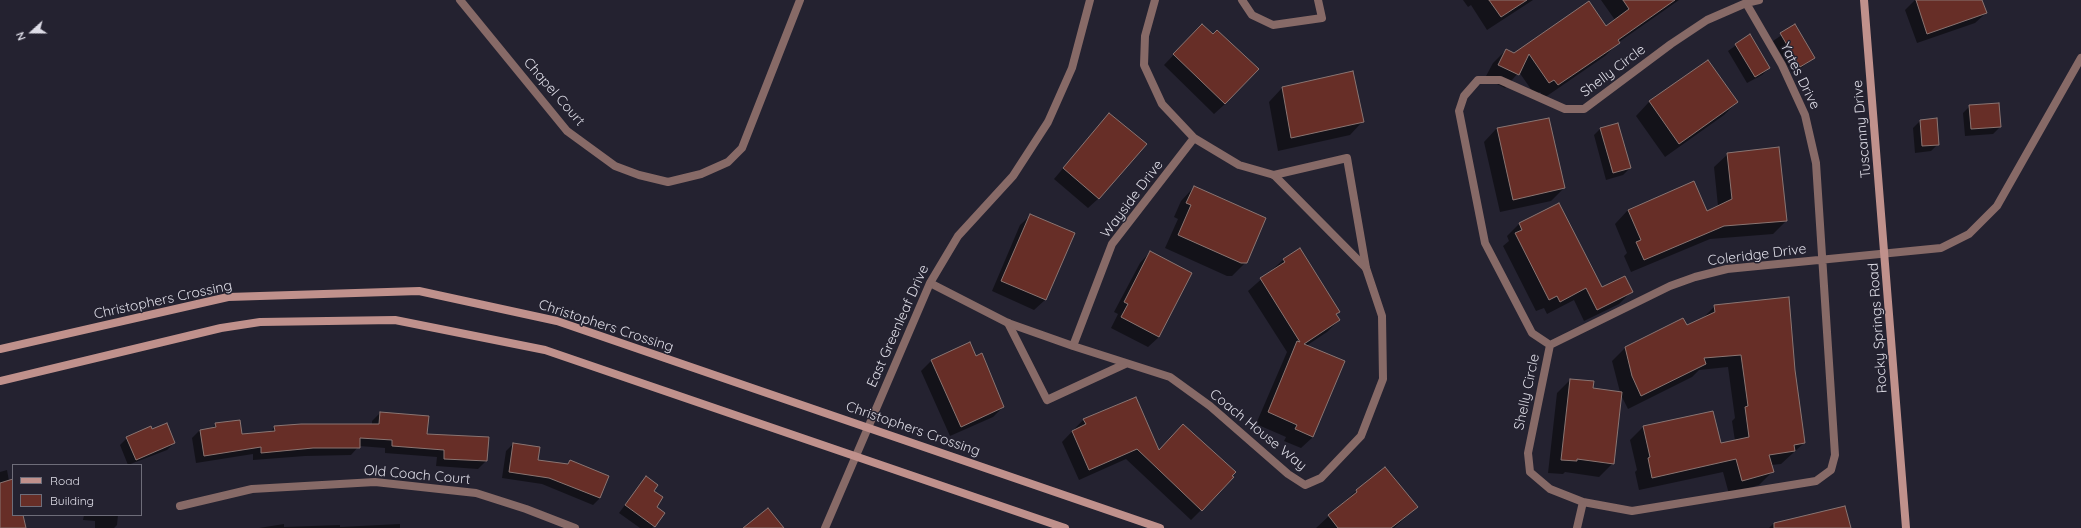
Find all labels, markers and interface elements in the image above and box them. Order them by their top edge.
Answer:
north arrow [12,12,52,52]
text: N [13,30,29,43]
street label: Yates Drive [1777,40,1823,112]
street label: Shelly Circle [1577,41,1649,101]
street label: Chapel Court [520,55,588,129]
street label: Tuscanny Drive [1849,79,1875,179]
street label: Wayside Drive [1097,157,1167,241]
street label: Coleridge Drive [1707,241,1807,269]
street label: East Greenleaf Drive [863,262,933,390]
street label: Rocky Springs Road [1865,262,1891,394]
street label: Christophers Crossing [92,277,234,323]
street label: Christophers Crossing [536,296,676,356]
street label: Shelly Circle [1511,352,1543,432]
street label: Coach House Way [1206,386,1310,474]
street label: Christophers Crossing [844,398,982,460]
street label: Old Coach Court [363,462,471,488]
legend [12,464,142,516]
text: Road [50,473,80,488]
text: Building [50,493,94,508]

